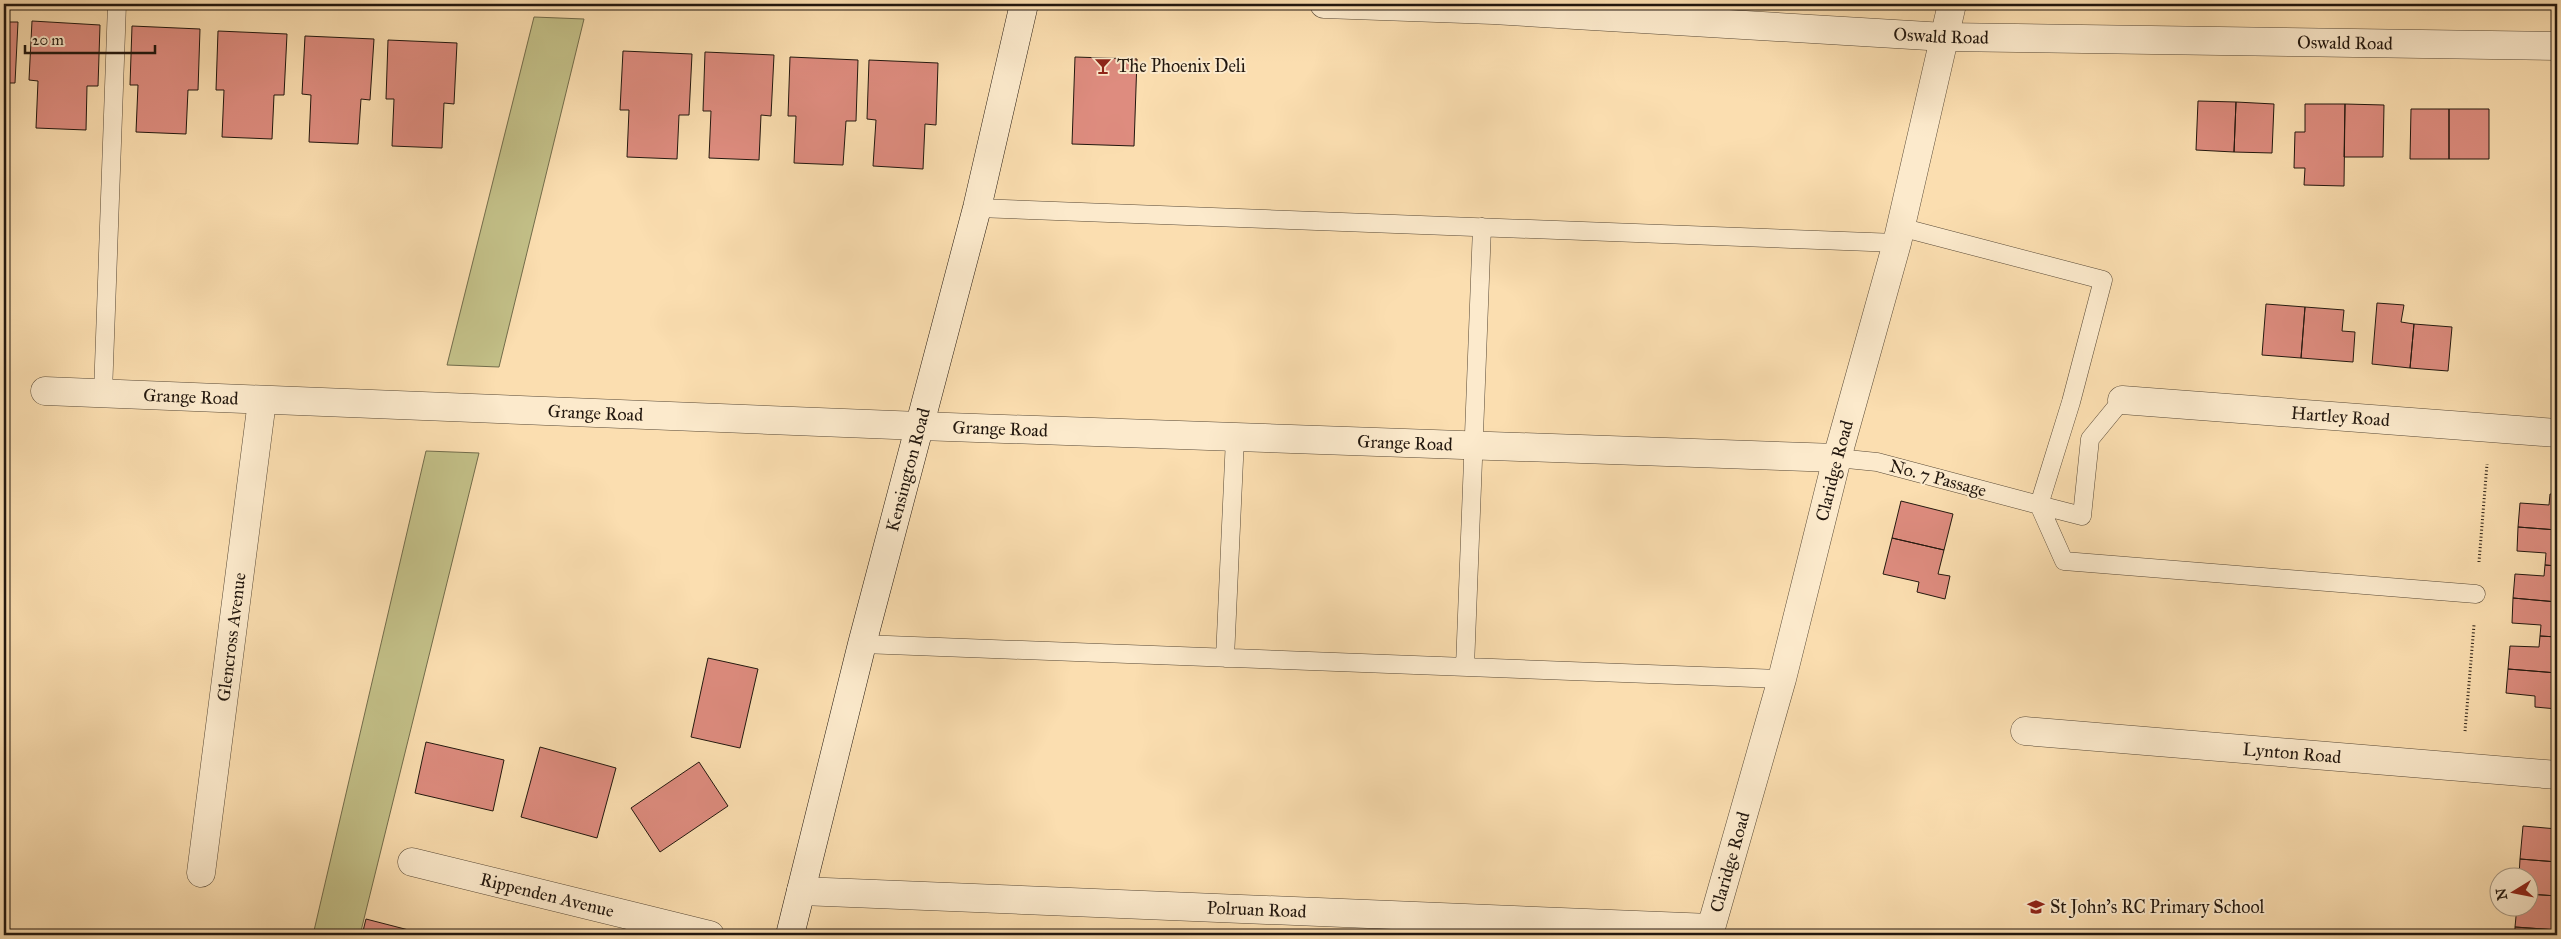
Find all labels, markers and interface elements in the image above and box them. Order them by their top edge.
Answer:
scale bar [25,22,155,54]
street label: Oswald Road [1893,23,1989,49]
text: 20 m [32,31,64,49]
street label: Oswald Road [2297,31,2393,55]
place label: The Phoenix Deli [1117,55,1246,77]
bar icon: The Phoenix Deli [1093,56,1113,76]
street label: Grange Road [143,384,239,410]
street label: Grange Road [547,400,644,426]
street label: Hartley Road [2290,402,2391,431]
street label: Kensington Road [881,405,935,534]
street label: Grange Road [952,416,1048,441]
street label: Claridge Road [1811,418,1858,523]
street label: Grange Road [1357,430,1453,456]
street label: No. 7 Passage [1887,455,1989,502]
street label: Glencross Avenue [212,571,251,703]
street label: Lynton Road [2242,738,2342,768]
street label: Claridge Road [1705,809,1755,915]
north arrow [2488,866,2538,916]
street label: Rippenden Avenue [478,868,616,922]
text: N [2492,887,2511,901]
place label: St John's RC Primary School [2050,896,2265,919]
street label: Polruan Road [1206,897,1307,923]
school or university icon: St John's RC Primary School [2026,897,2046,917]

